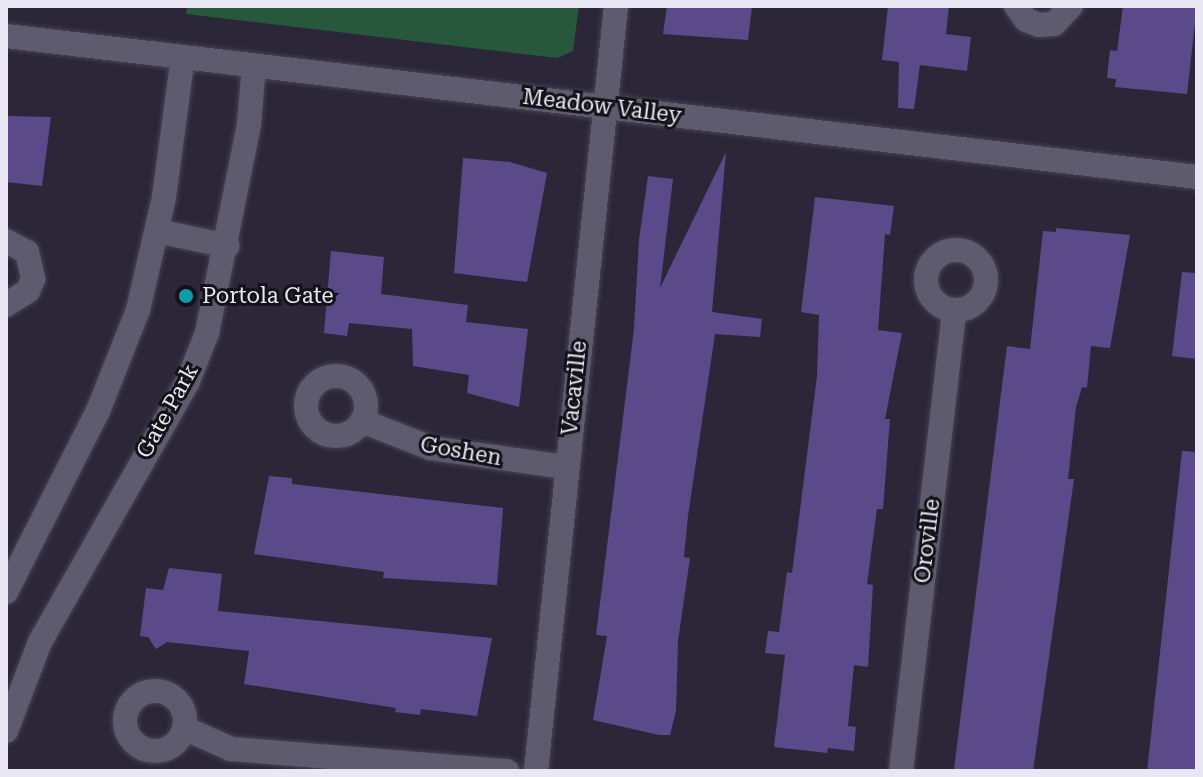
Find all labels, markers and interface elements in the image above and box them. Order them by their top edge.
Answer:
street label: Meadow Valley [521,83,683,129]
place label: Portola Gate [202,283,334,309]
marker: Portola Gate [177,287,195,305]
street label: Vacaville [556,340,592,436]
street label: Gate Park [130,359,204,463]
street label: Goshen [418,431,504,471]
street label: Oroville [909,497,945,585]

